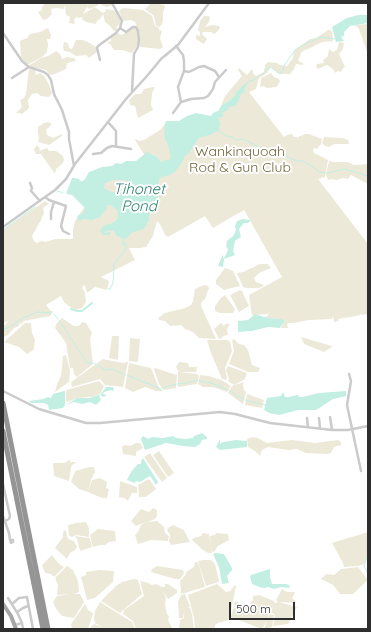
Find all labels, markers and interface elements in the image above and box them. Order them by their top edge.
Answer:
park label: Wankinquoah Rod & Gun Club [189,144,291,176]
water label: Tihonet Pond [113,180,165,215]
scale bar [231,594,297,620]
text: 500 m [236,601,271,616]

